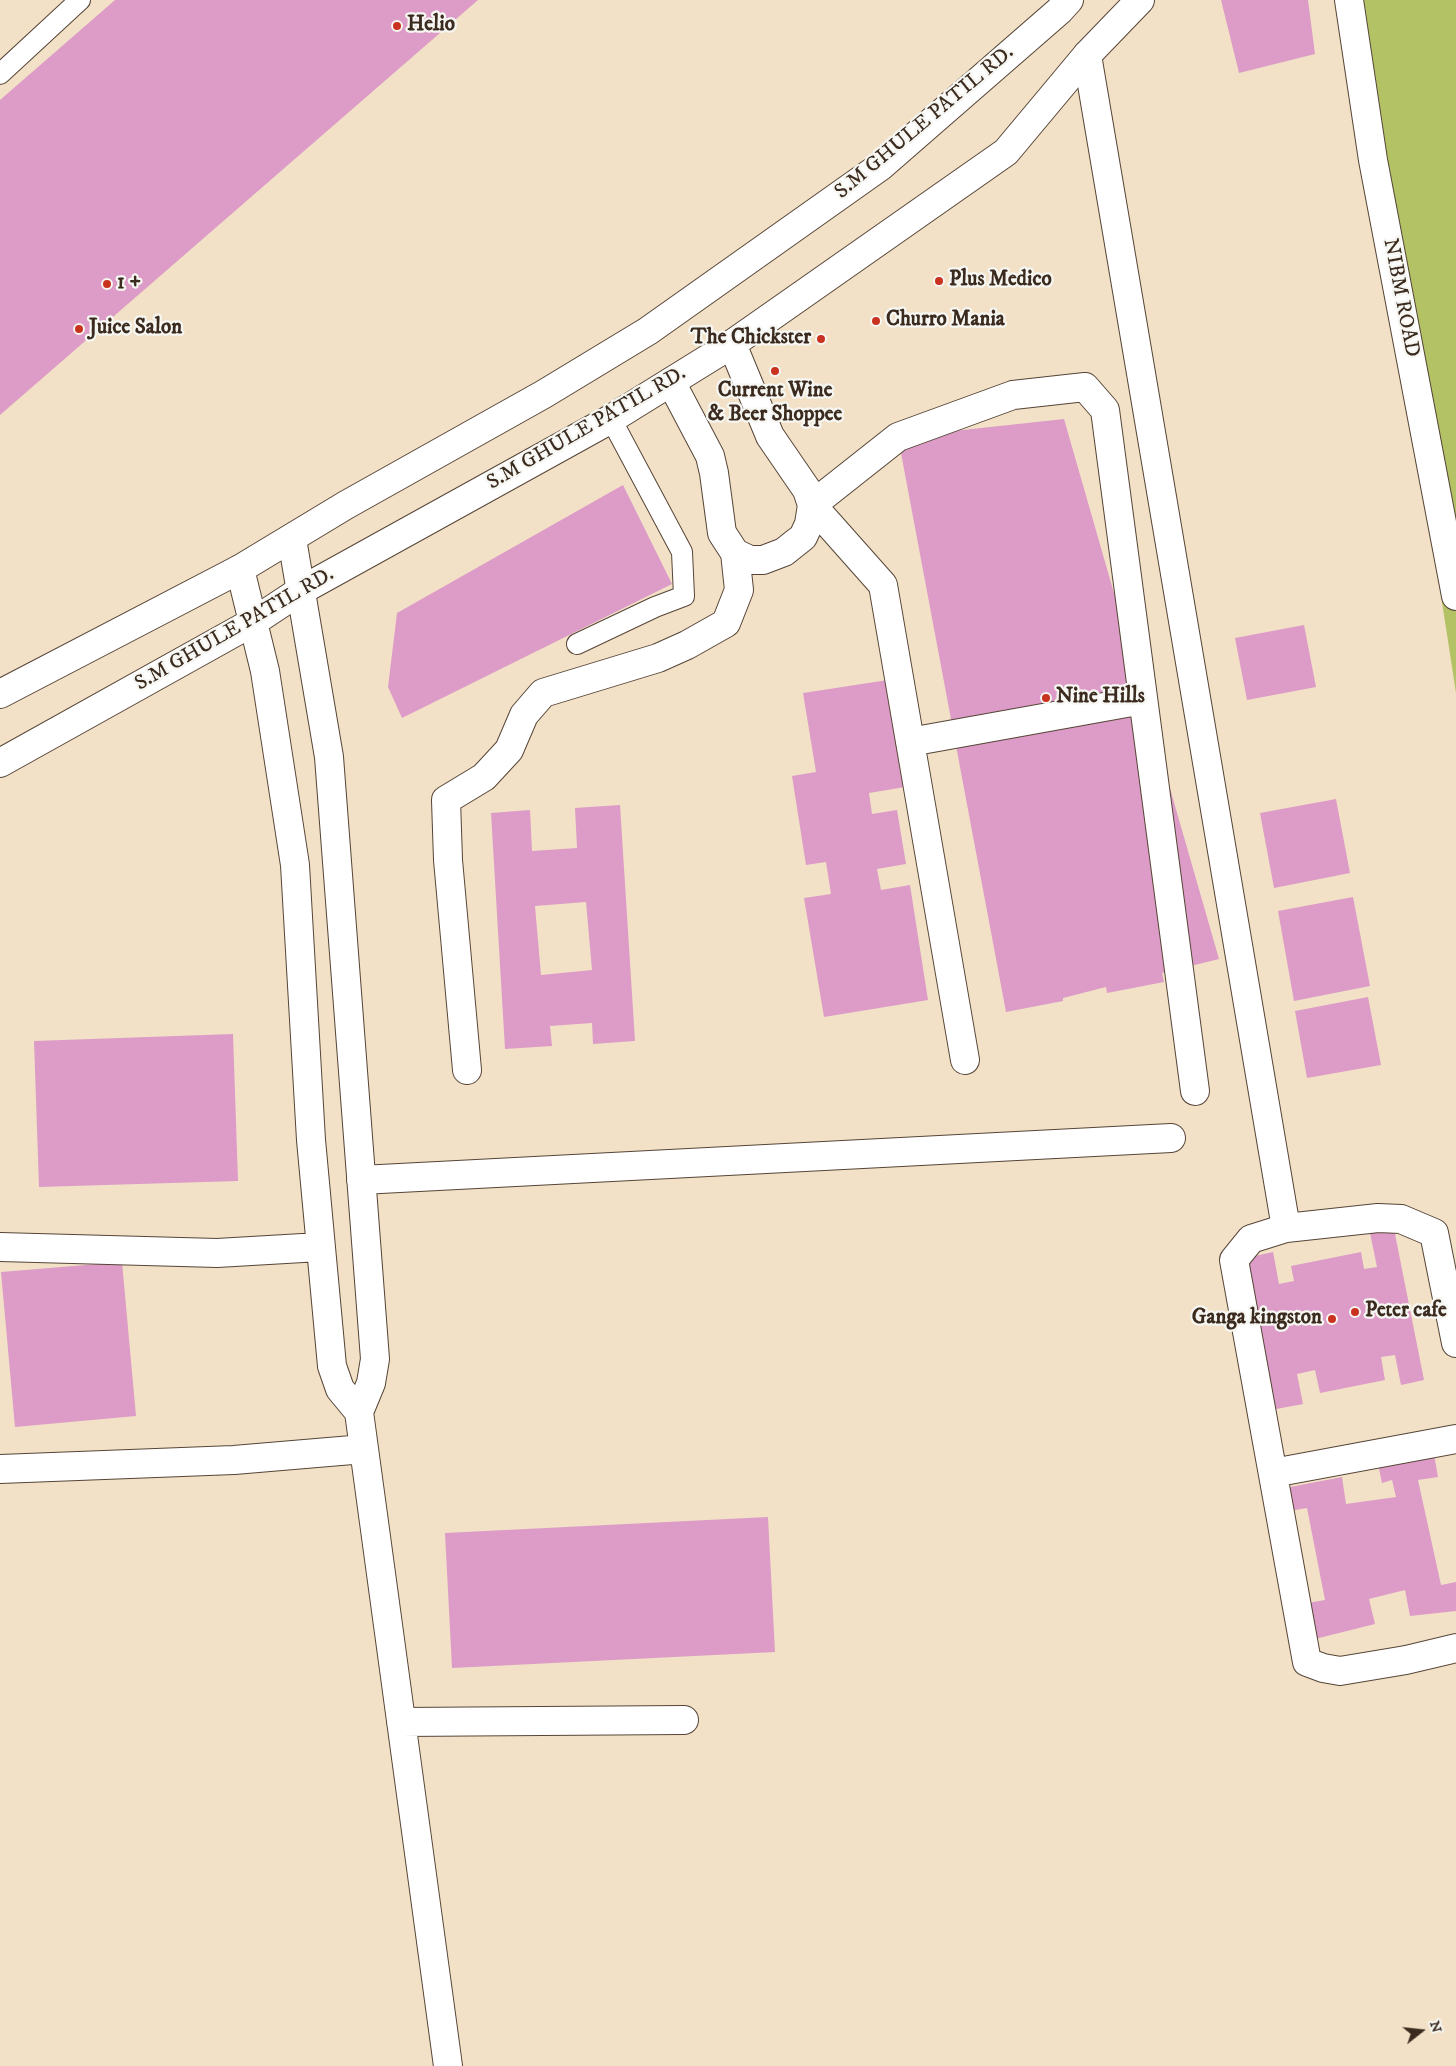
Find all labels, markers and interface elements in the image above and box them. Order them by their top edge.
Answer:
place label: Helio [407,13,455,39]
marker: Helio [391,20,403,32]
street label: S.M GHULE PATIL RD. [830,41,1020,205]
street label: NIBM ROAD [1376,237,1424,359]
place label: Plus Medico [949,268,1052,294]
place label: 1 + [117,271,141,297]
marker: Plus Medico [933,275,945,287]
marker: 1 + [101,278,113,290]
place label: Churro Mania [886,308,1005,334]
marker: Churro Mania [870,315,882,327]
place label: Juice Salon [89,316,182,342]
marker: Juice Salon [73,323,85,335]
place label: The Chickster [691,326,811,352]
marker: The Chickster [815,333,827,345]
street label: S.M GHULE PATIL RD. [483,362,691,496]
marker: Current Wine & Beer Shoppee [769,365,781,377]
place label: Current Wine & Beer Shoppee [708,379,842,429]
street label: S.M GHULE PATIL RD. [131,563,339,697]
place label: Nine Hills [1056,685,1145,711]
marker: Nine Hills [1040,692,1052,704]
place label: Peter cafe [1365,1299,1447,1325]
place label: Ganga kingston [1192,1306,1322,1332]
marker: Peter cafe [1349,1306,1361,1318]
marker: Ganga kingston [1326,1313,1338,1325]
north arrow [1396,2006,1446,2056]
text: N [1425,2019,1446,2035]

